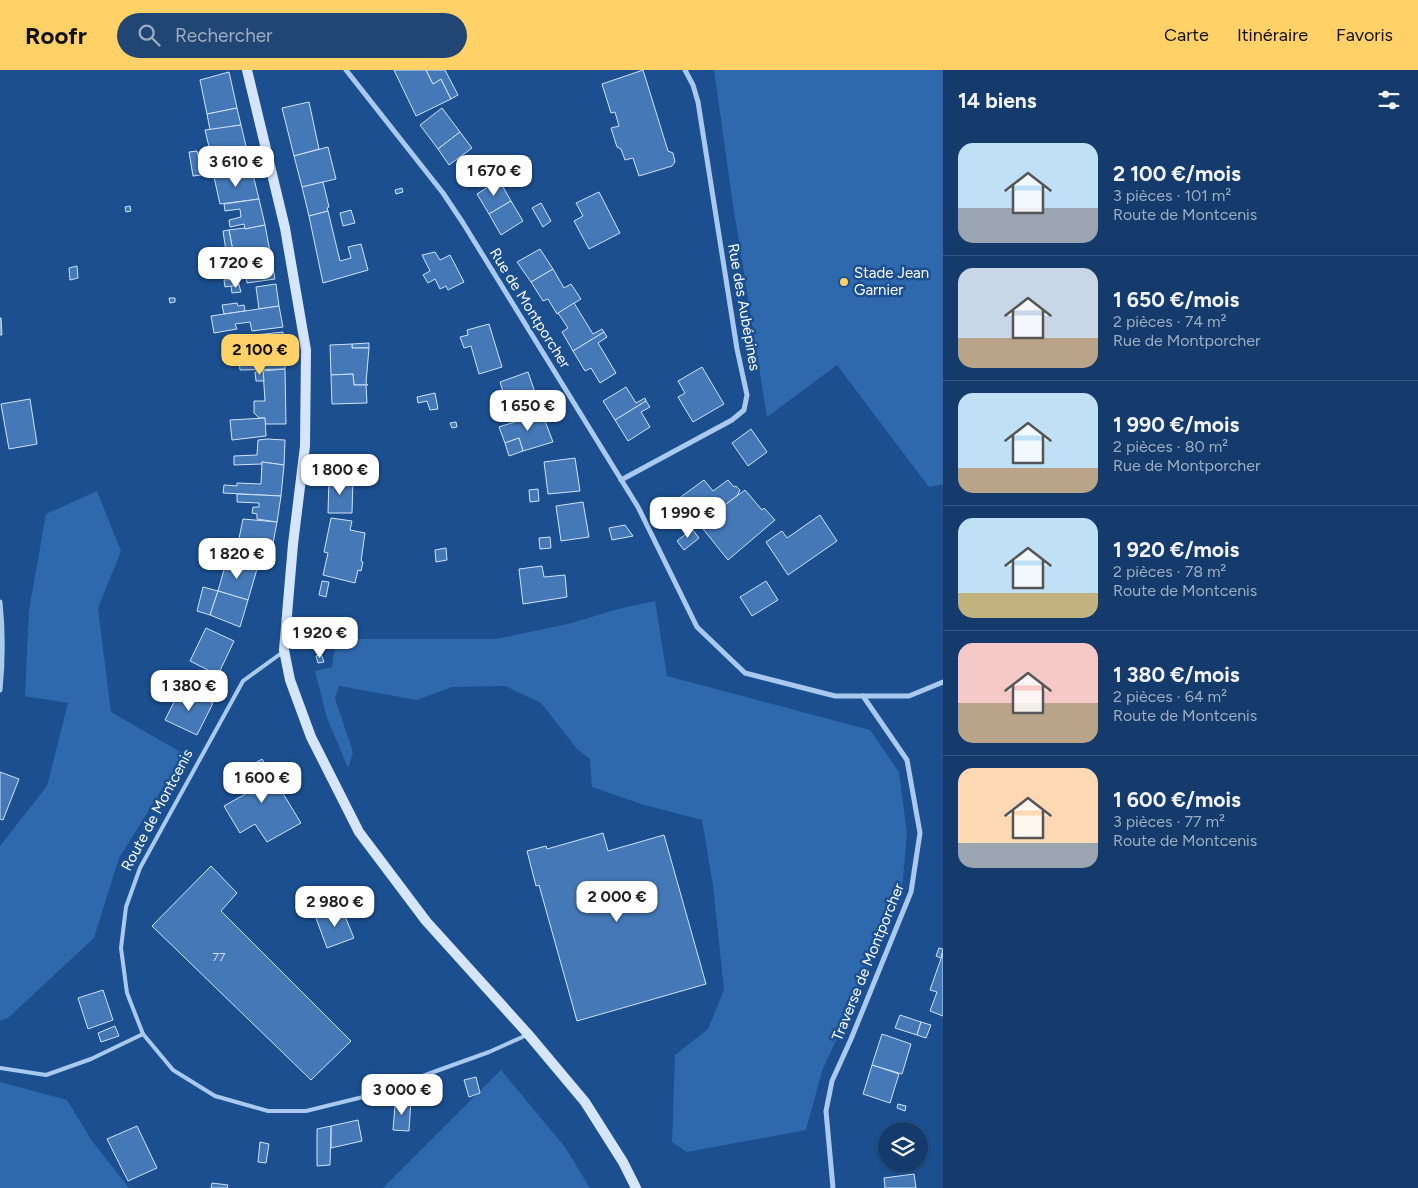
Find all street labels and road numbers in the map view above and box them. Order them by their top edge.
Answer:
street label: Rue des Aubépines [724,242,764,372]
street label: Rue de Montporcher [486,245,574,371]
street label: Route de Montcenis [117,746,197,874]
street label: Traverse de Montporcher [828,881,908,1043]

